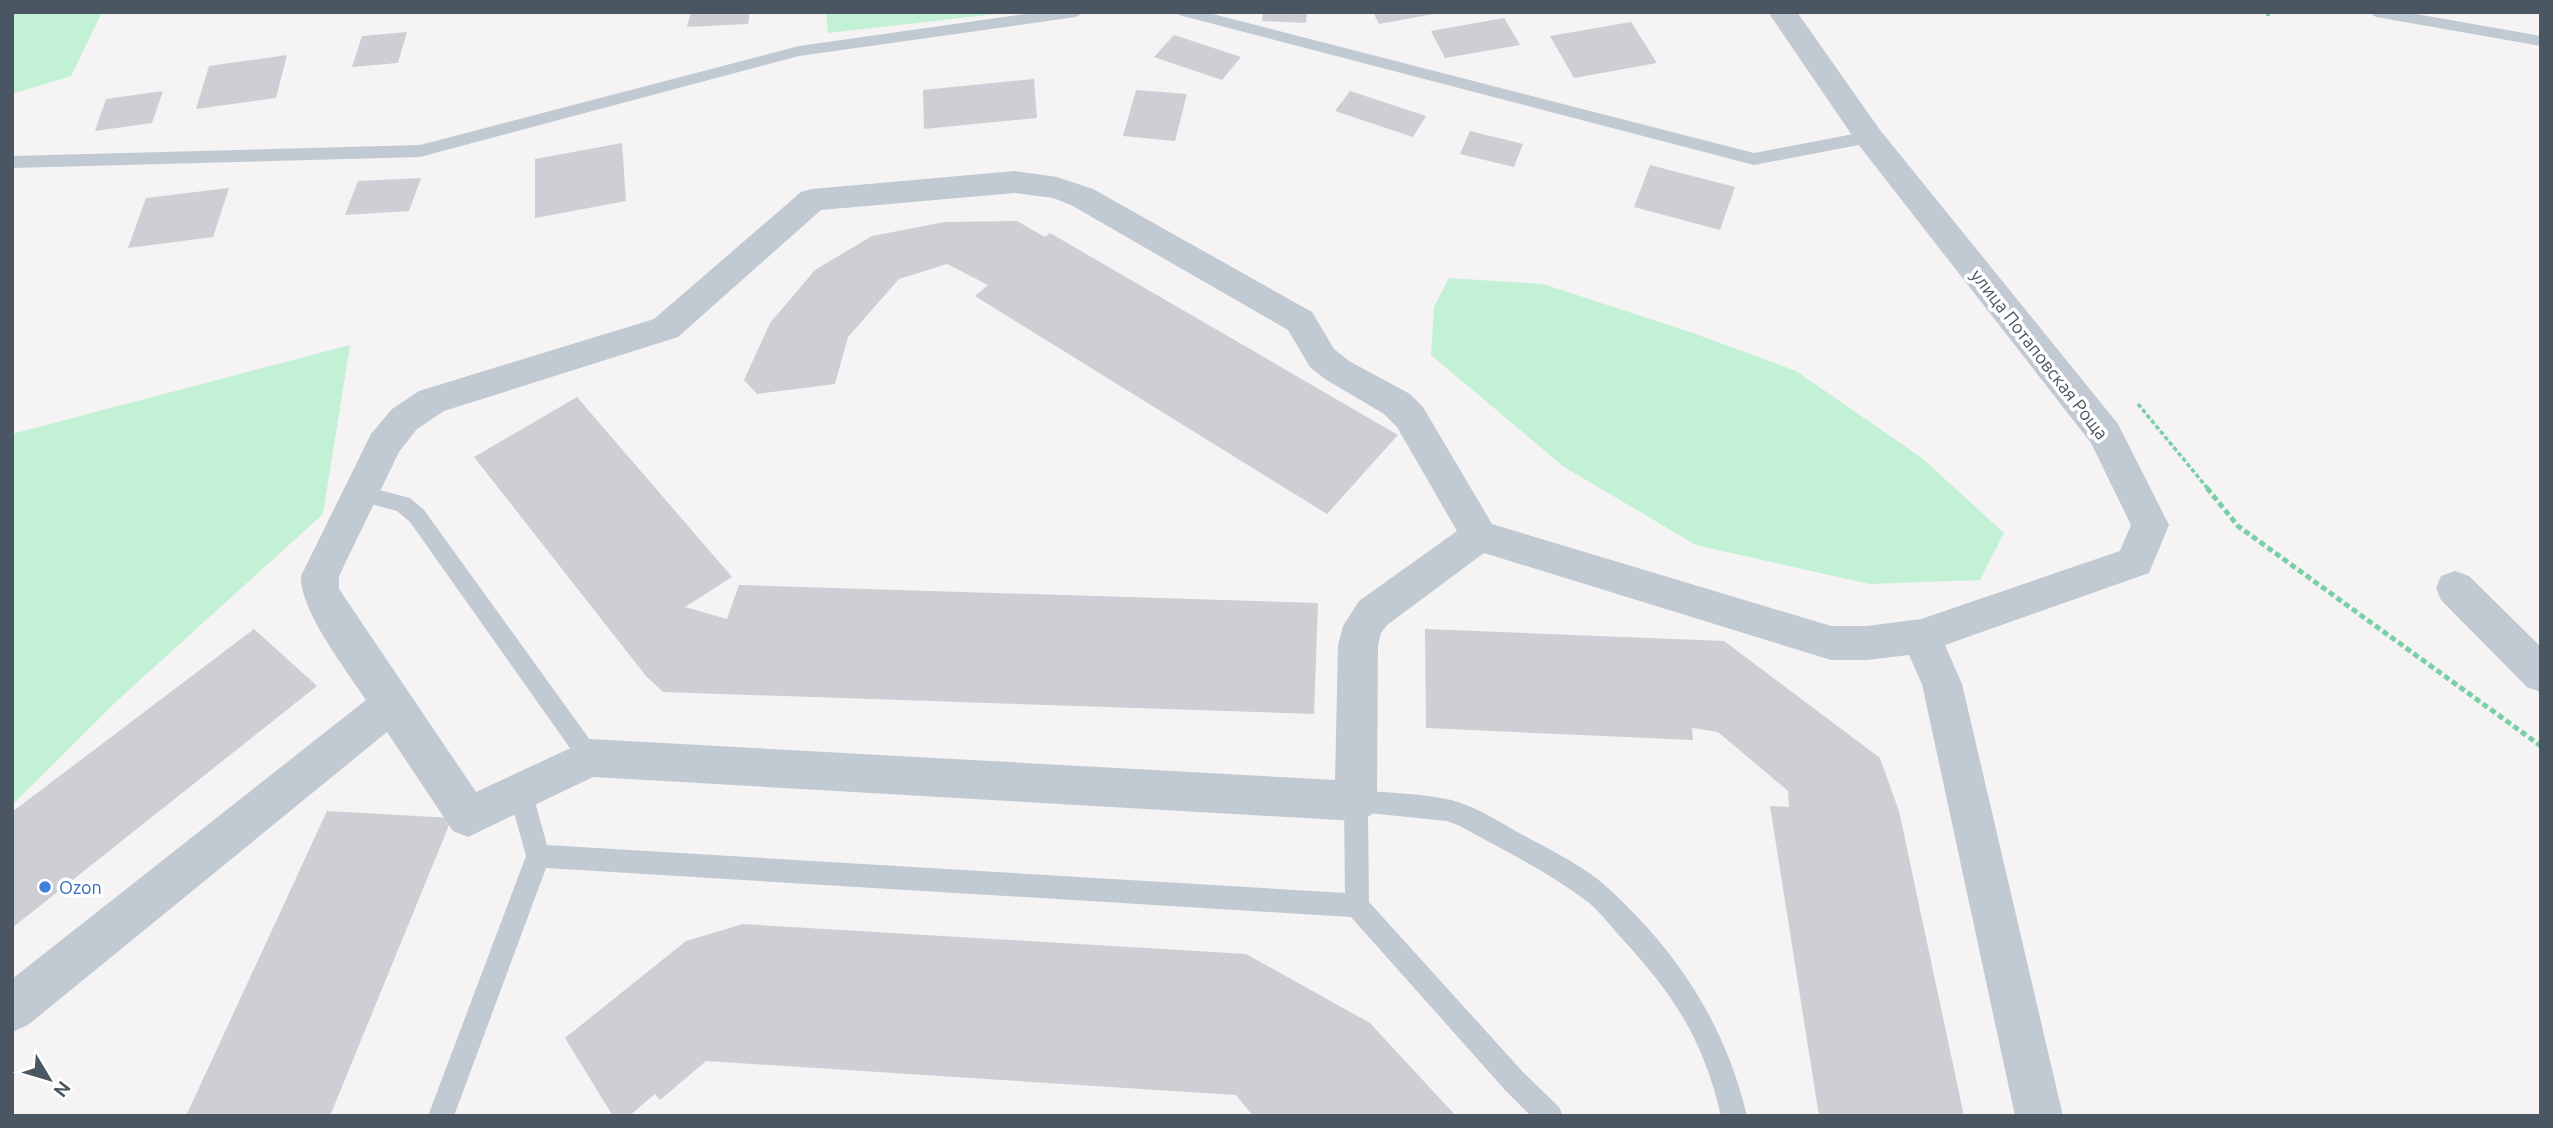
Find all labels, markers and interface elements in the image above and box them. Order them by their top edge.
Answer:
street label: улица Потаповская Роща [1967,265,2113,443]
place label: Ozon [59,877,102,897]
marker: Ozon [37,879,53,895]
north arrow [14,1044,84,1114]
text: N [49,1077,75,1102]

